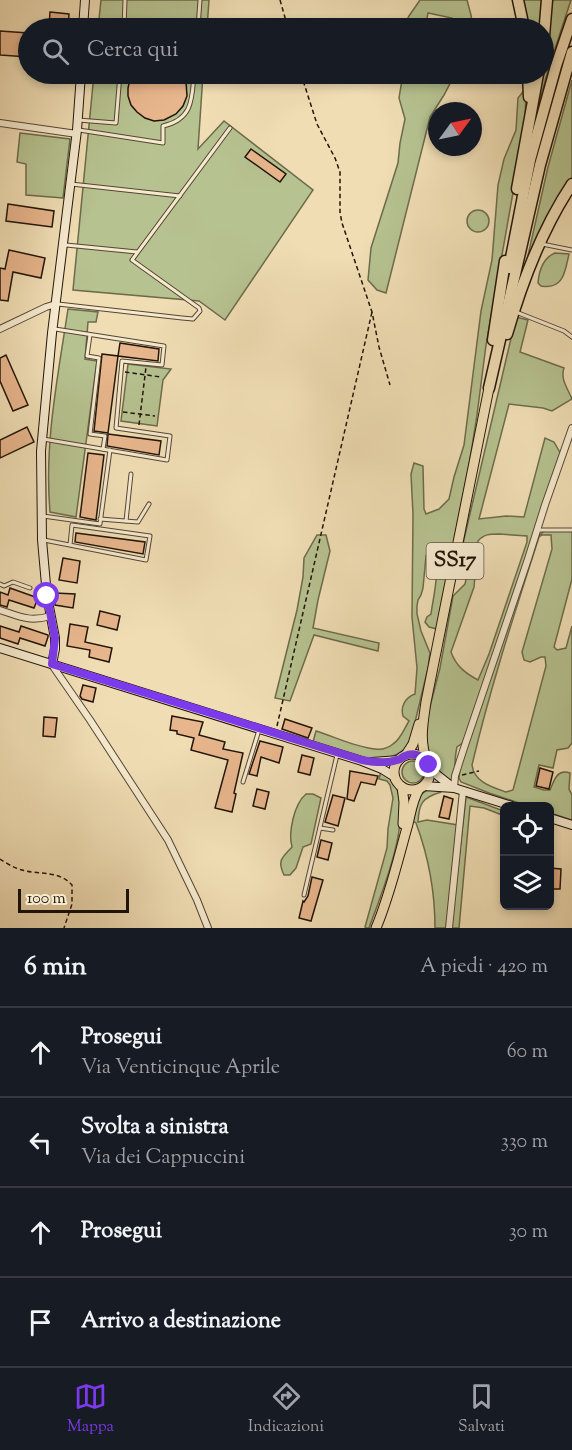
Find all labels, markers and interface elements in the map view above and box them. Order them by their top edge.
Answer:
search box [18,18,554,84]
icon: search [39,35,72,68]
text: Cerca qui [87,35,178,67]
north arrow [428,102,482,156]
road number: SS17 [426,543,484,579]
route start [33,582,59,608]
route end [415,751,441,777]
map controls [500,802,554,910]
button: locate [500,802,554,856]
button: layers [500,856,554,910]
scale bar [18,886,129,914]
text: 100 m [27,888,66,911]
text: 6 min [24,949,87,986]
text: A piedi · 420 m [420,953,548,982]
text: Prosegui [81,1022,162,1054]
icon: ahead [24,1036,57,1069]
text: 60 m [507,1038,548,1067]
text: Via Venticinque Aprile [81,1054,280,1083]
text: Svolta a sinistra [81,1112,229,1144]
icon: left [24,1126,57,1159]
text: 330 m [501,1128,548,1157]
text: Via dei Cappuccini [81,1144,245,1173]
icon: ahead [24,1216,57,1249]
text: Prosegui [81,1216,162,1248]
text: 30 m [509,1218,548,1247]
icon: arrive [24,1306,57,1339]
text: Arrivo a destinazione [81,1306,281,1338]
tab: Mappa [67,1380,114,1439]
tab: Indicazioni [248,1380,324,1439]
tab: Salvati [458,1380,505,1439]

